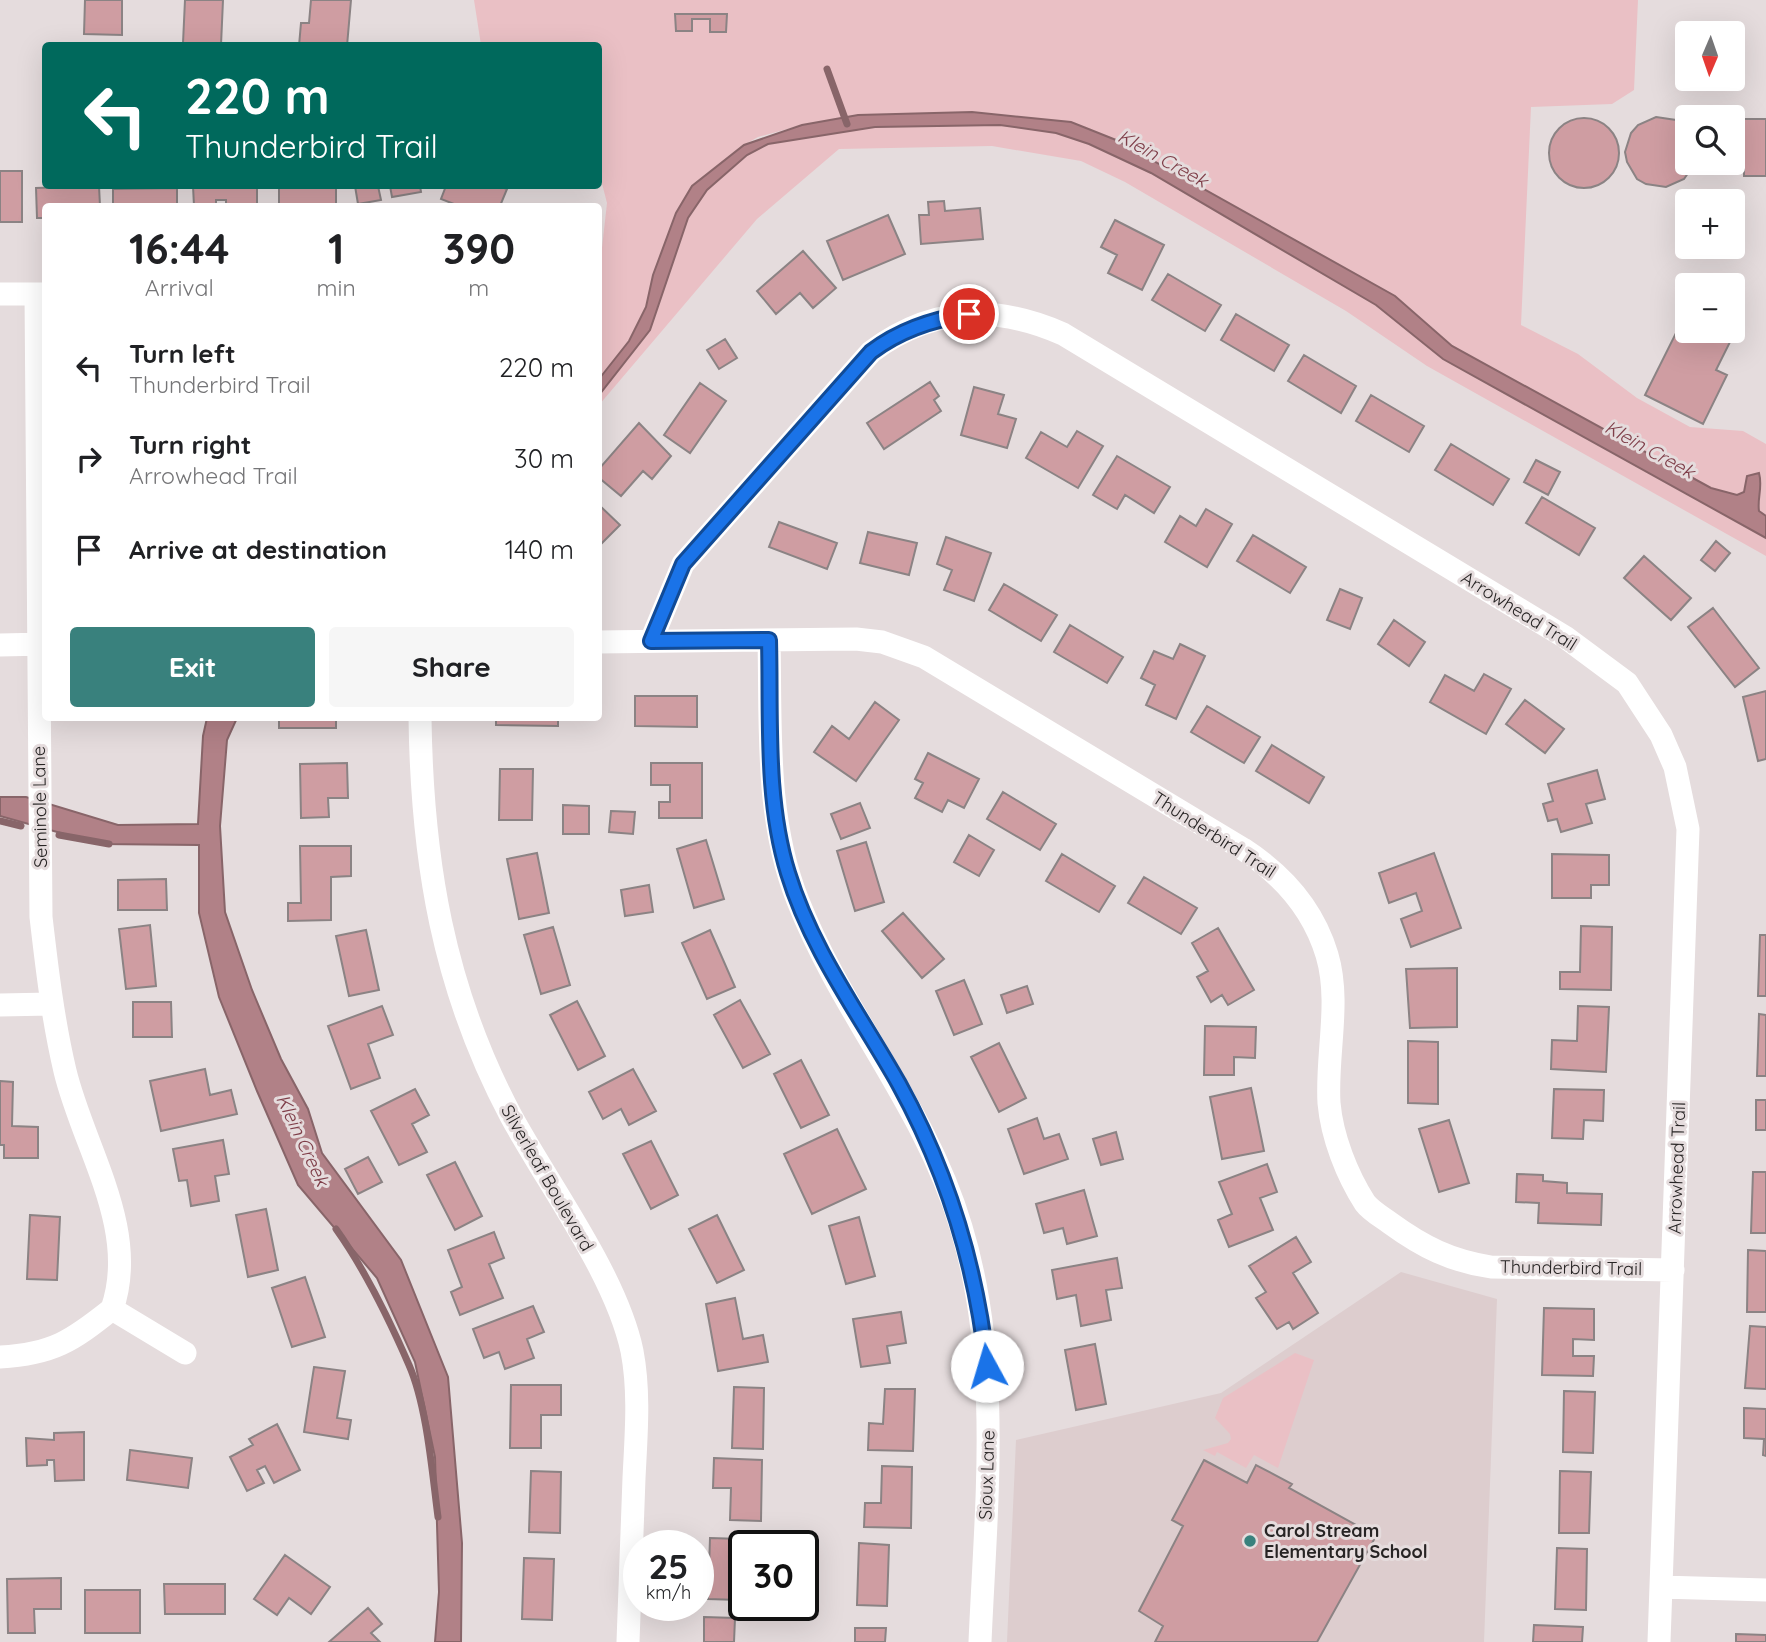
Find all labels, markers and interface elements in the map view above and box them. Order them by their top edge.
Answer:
north arrow [1675,21,1745,91]
map controls [1675,21,1745,343]
text: 220 m [185,65,330,126]
icon: left [70,70,161,161]
button: search [1675,105,1745,175]
water label: Klein Creek [1114,124,1214,193]
text: Thunderbird Trail [185,126,438,166]
button: + [1675,189,1745,259]
text: 16:44 [129,222,229,275]
text: 1 [328,222,344,275]
text: 390 [443,222,515,275]
text: Arrival [145,273,214,302]
text: min [317,273,356,302]
text: m [468,273,489,302]
button: − [1675,273,1745,343]
pin [939,284,999,344]
icon: arrive [950,295,988,333]
text: Turn left [129,337,236,370]
icon: left [70,349,108,387]
text: 220 m [499,351,574,384]
text: Thunderbird Trail [129,370,311,399]
water label: Klein Creek [1601,415,1701,484]
text: Turn right [129,428,251,461]
icon: right [70,440,108,478]
text: 30 m [514,442,574,475]
text: Arrowhead Trail [129,461,298,490]
icon: arrive [70,531,108,569]
text: Arrive at destination [129,533,387,566]
text: 140 m [505,533,574,566]
street label: Arrowhead Trail [1457,566,1581,655]
button: Exit [70,627,315,707]
button: Share [329,627,574,707]
street label: Seminole Lane [27,746,52,868]
street label: Thunderbird Trail [1148,786,1280,883]
water label: Klein Creek [271,1090,336,1192]
street label: Silverleaf Boulevard [496,1100,599,1255]
street label: Arrowhead Trail [1663,1102,1690,1234]
street label: Thunderbird Trail [1500,1255,1642,1280]
position arrow [950,1329,1024,1403]
street label: Sioux Lane [973,1430,1000,1520]
place label: Carol Stream Elementary School [1264,1519,1428,1563]
speed limit sign: 30 [728,1530,819,1621]
marker: Carol Stream Elementary School [1242,1533,1258,1549]
text: 25 [648,1544,689,1588]
text: km/h [646,1581,691,1604]

